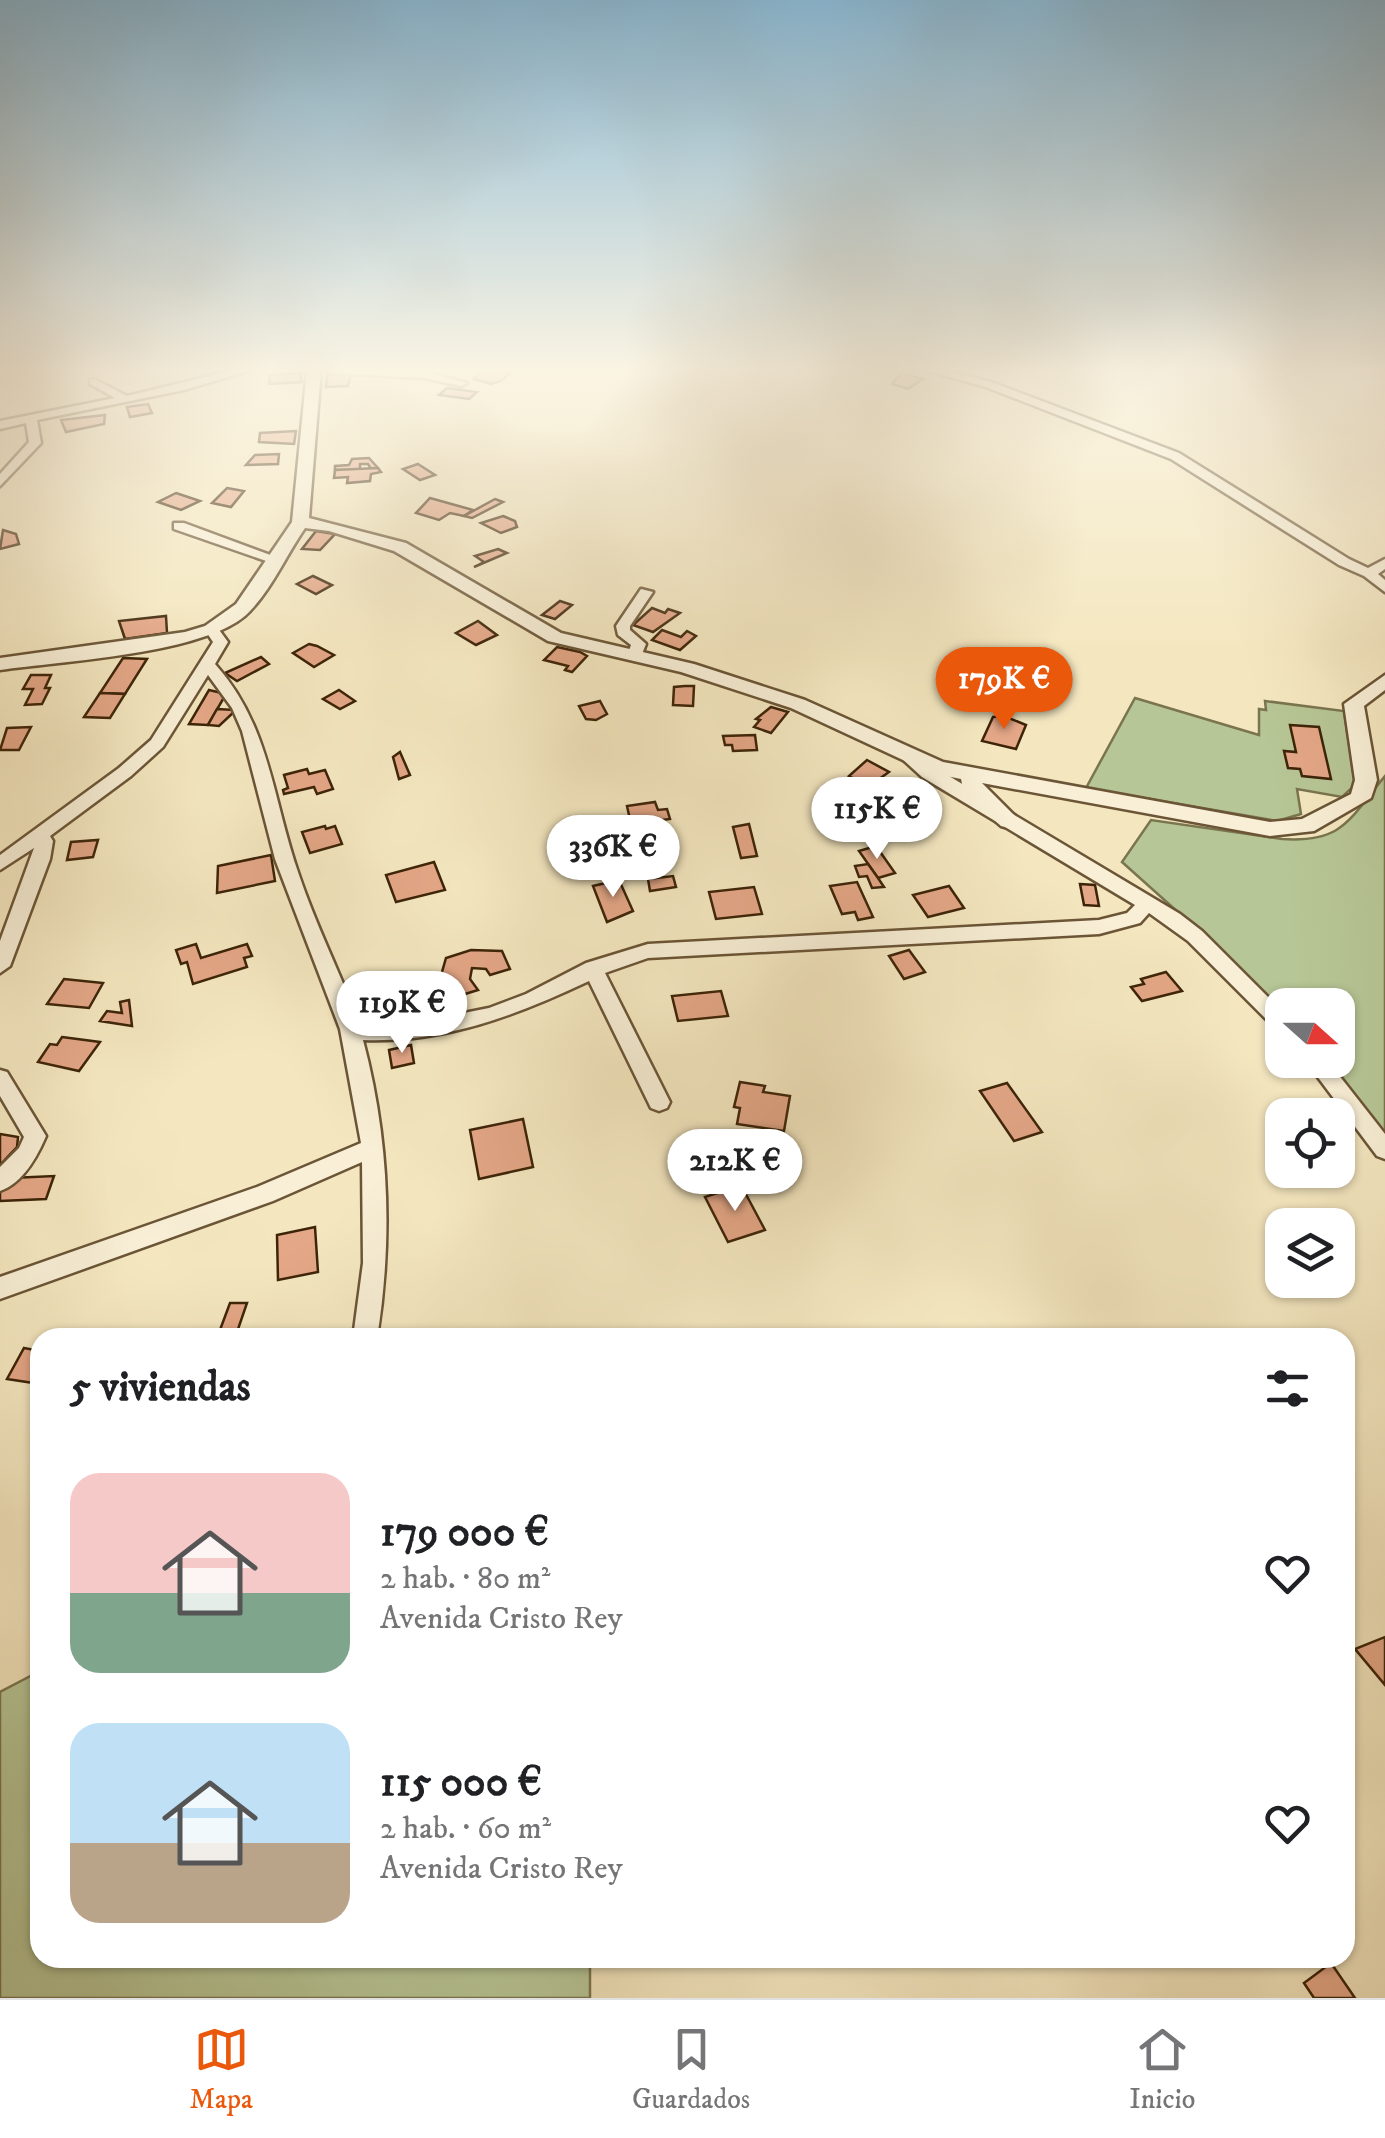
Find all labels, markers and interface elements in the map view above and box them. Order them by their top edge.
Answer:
pin: 179K € [923,647,1085,732]
text: 179K € [958,659,1050,699]
pin: 115K € [796,777,958,862]
text: 115K € [833,789,921,829]
pin: 336K € [532,815,694,900]
text: 336K € [569,827,657,867]
pin: 119K € [321,971,483,1056]
text: 119K € [358,983,446,1023]
north arrow [1265,988,1355,1078]
map controls [1265,988,1355,1298]
button: locate [1265,1098,1355,1188]
pin: 212K € [654,1129,816,1214]
text: 212K € [689,1141,781,1181]
button: layers [1265,1208,1355,1298]
icon: filters [1260,1361,1315,1416]
text: 5 viviendas [70,1362,251,1414]
text: 179 000 € [380,1507,549,1559]
icon: home [150,1513,270,1633]
icon: heart [1260,1546,1315,1601]
text: 2 hab. · 80 m² [380,1559,550,1599]
text: Avenida Cristo Rey [380,1599,623,1639]
text: 115 000 € [380,1757,542,1809]
icon: home [150,1763,270,1883]
icon: heart [1260,1796,1315,1851]
text: 2 hab. · 60 m² [380,1809,551,1849]
text: Avenida Cristo Rey [380,1849,623,1889]
tab: Mapa [190,2022,253,2117]
tab: Guardados [632,2022,750,2117]
tab: Inicio [1129,2022,1195,2117]

